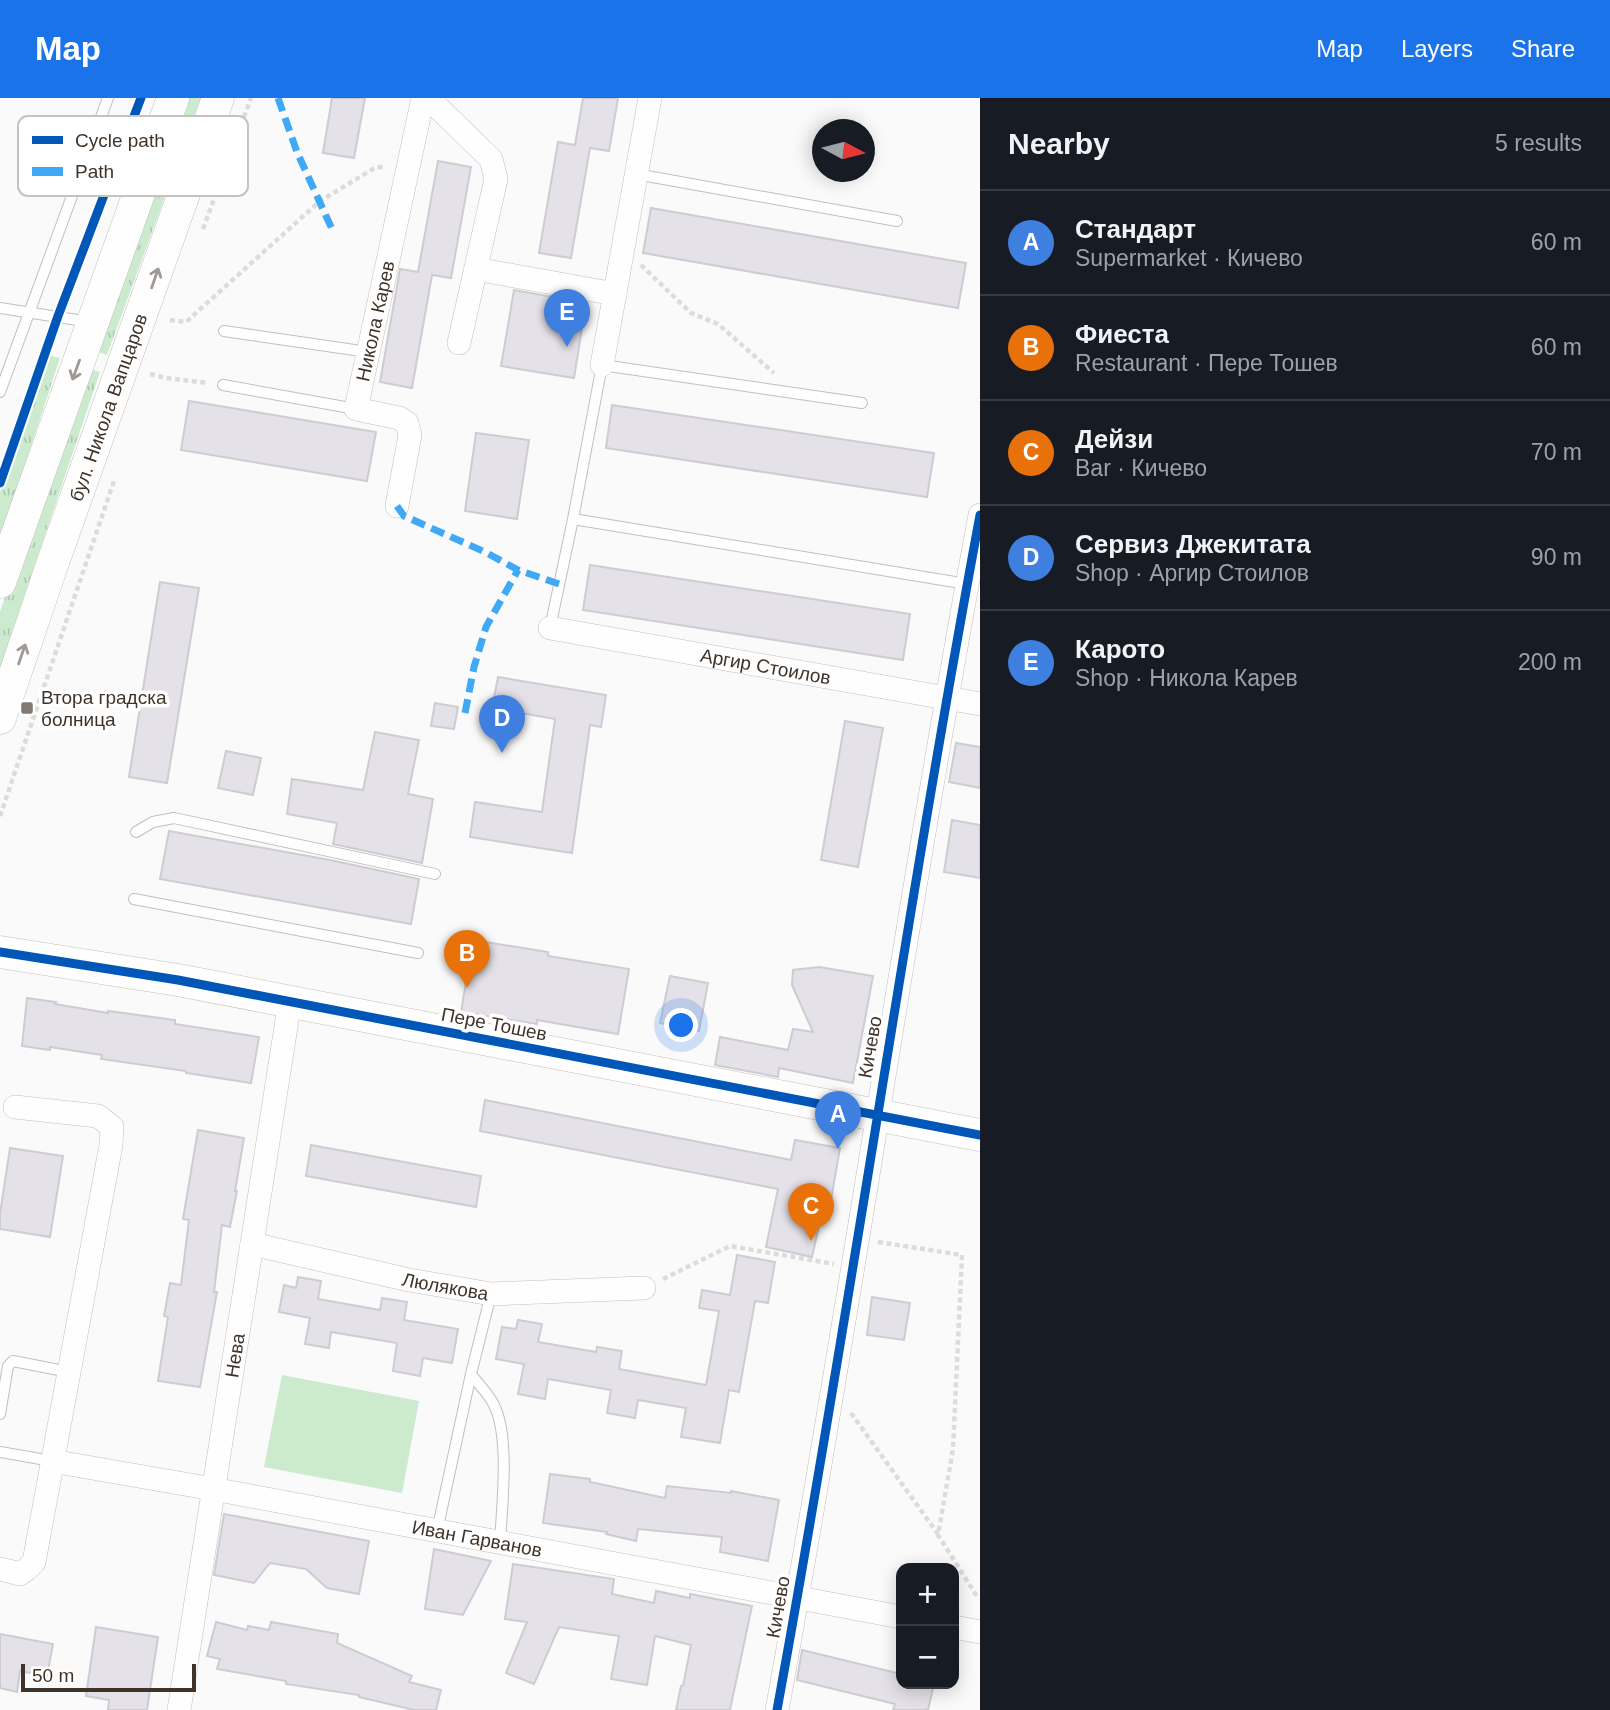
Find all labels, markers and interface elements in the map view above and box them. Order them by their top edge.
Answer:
text: Map [35,30,101,67]
text: Map [1316,35,1363,62]
text: Layers [1401,35,1473,62]
text: Share [1511,35,1575,62]
legend [18,116,248,196]
north arrow [812,119,875,182]
text: Nearby [1008,127,1110,160]
text: Cycle path [75,130,165,151]
text: 5 results [1495,130,1582,156]
text: Path [75,161,114,182]
text: Стандарт [1075,214,1196,244]
text: A [1023,229,1039,255]
text: 60 m [1531,229,1582,255]
text: Supermarket · Кичево [1075,245,1303,271]
street label: Никола Карев [352,259,398,383]
one-way arrow [150,267,162,289]
pin: E [544,289,590,347]
street label: бул. Никола Вапцаров [65,311,151,504]
text: Фиеста [1075,319,1169,349]
text: B [1023,334,1039,360]
text: 60 m [1531,334,1582,360]
text: Restaurant · Пере Тошев [1075,350,1338,376]
one-way arrow [69,358,81,380]
text: Дейзи [1075,424,1153,454]
text: C [1023,439,1039,465]
text: 70 m [1531,439,1582,465]
text: Bar · Кичево [1075,455,1207,481]
text: Сервиз Джекитата [1075,529,1311,559]
text: D [1023,544,1039,570]
text: 90 m [1531,544,1582,570]
text: Shop · Аргир Стоилов [1075,560,1309,586]
text: Карото [1075,634,1165,664]
one-way arrow [17,643,29,665]
street label: Аргир Стоилов [699,644,833,688]
text: E [1023,649,1039,675]
text: 200 m [1518,649,1582,675]
text: Shop · Никола Карев [1075,665,1298,691]
place label: Втора градска болница [41,687,167,730]
pin: D [479,695,525,753]
marker: Втора градска болница [19,700,35,716]
pin: B [444,930,490,988]
street label: Пере Тошев [439,1003,549,1045]
your location [664,1008,698,1042]
street label: Кичево [854,1014,886,1080]
pin: A [815,1091,861,1149]
pin: C [788,1183,834,1241]
street label: Люлякова [400,1268,491,1304]
street label: Нева [221,1331,248,1379]
street label: Иван Гарванов [410,1516,544,1561]
map controls [896,1563,959,1689]
button: + [896,1563,959,1626]
street label: Кичево [762,1574,794,1640]
button: − [896,1626,959,1689]
scale bar [21,1661,196,1693]
text: 50 m [32,1665,74,1686]

